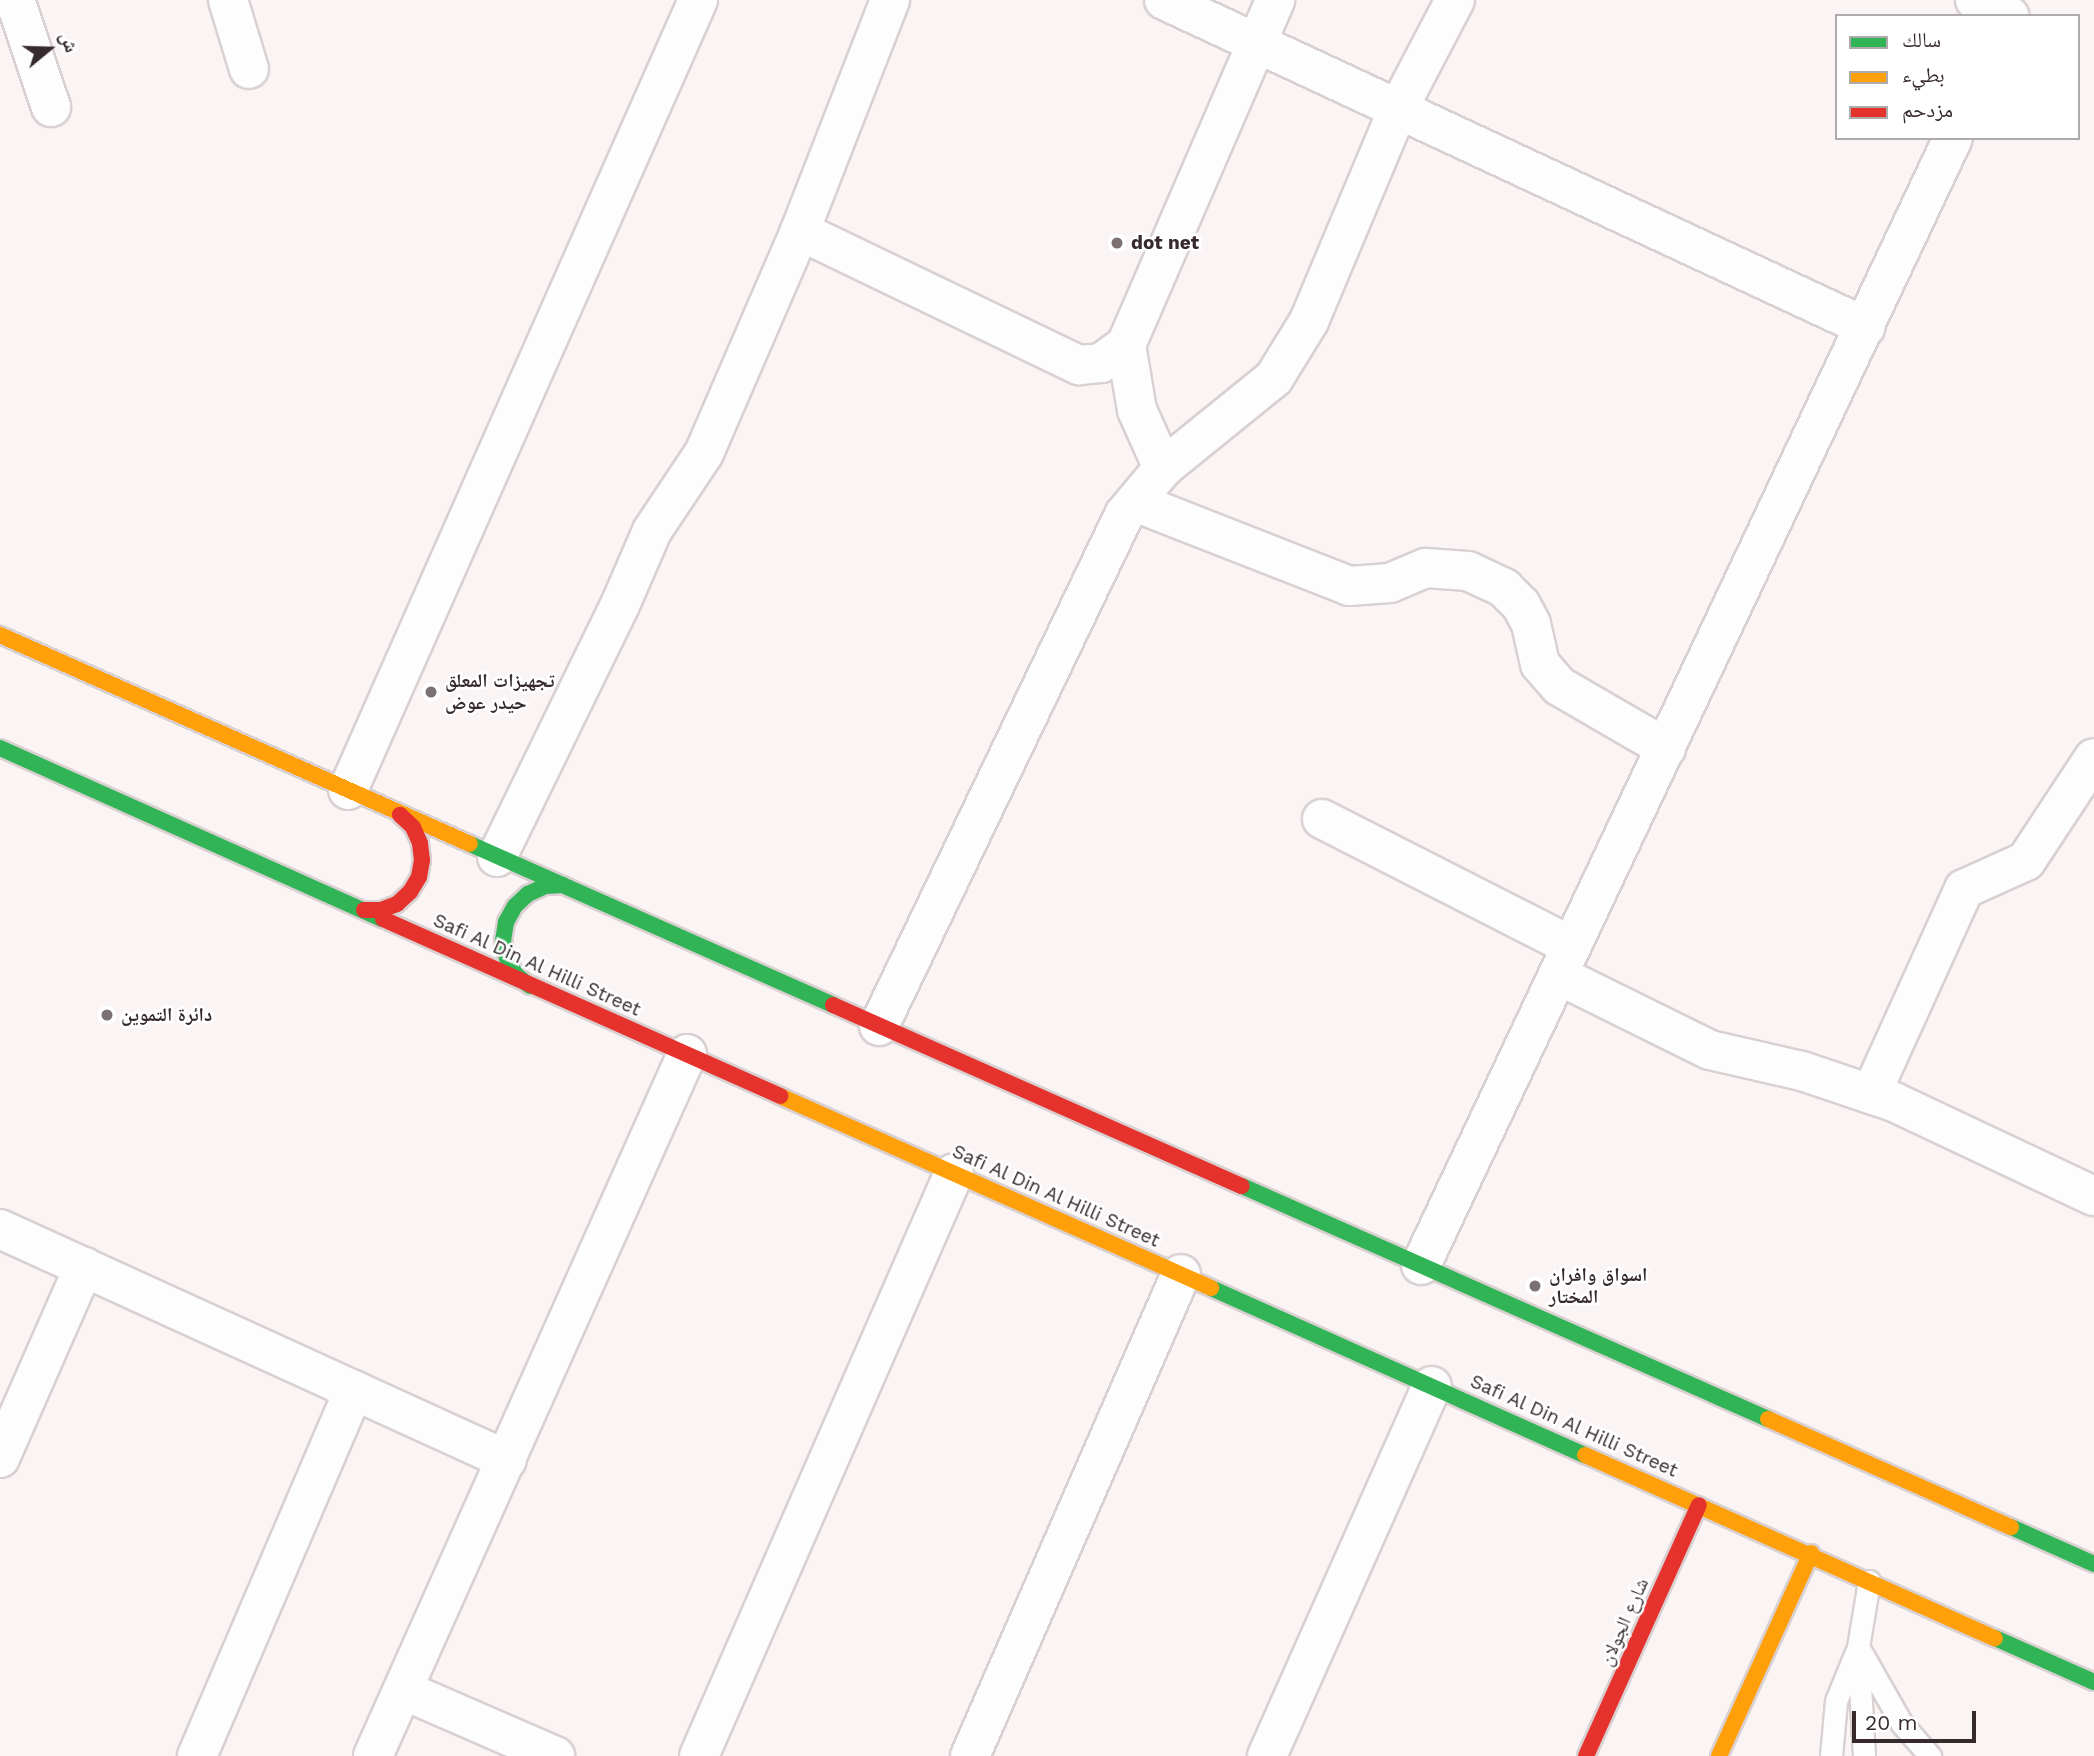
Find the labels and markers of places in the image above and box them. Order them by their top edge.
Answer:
place label: dot net [1131,232,1199,254]
marker: dot net [1109,235,1125,251]
place label: تجهيزات المعلق حيدر عوض [445,670,555,714]
marker: تجهيزات المعلق حيدر عوض [423,684,439,700]
place label: دائرة التموين [121,1004,212,1026]
marker: دائرة التموين [99,1007,115,1023]
place label: اسواق وافران المختار [1549,1264,1648,1308]
marker: اسواق وافران المختار [1527,1278,1543,1294]

